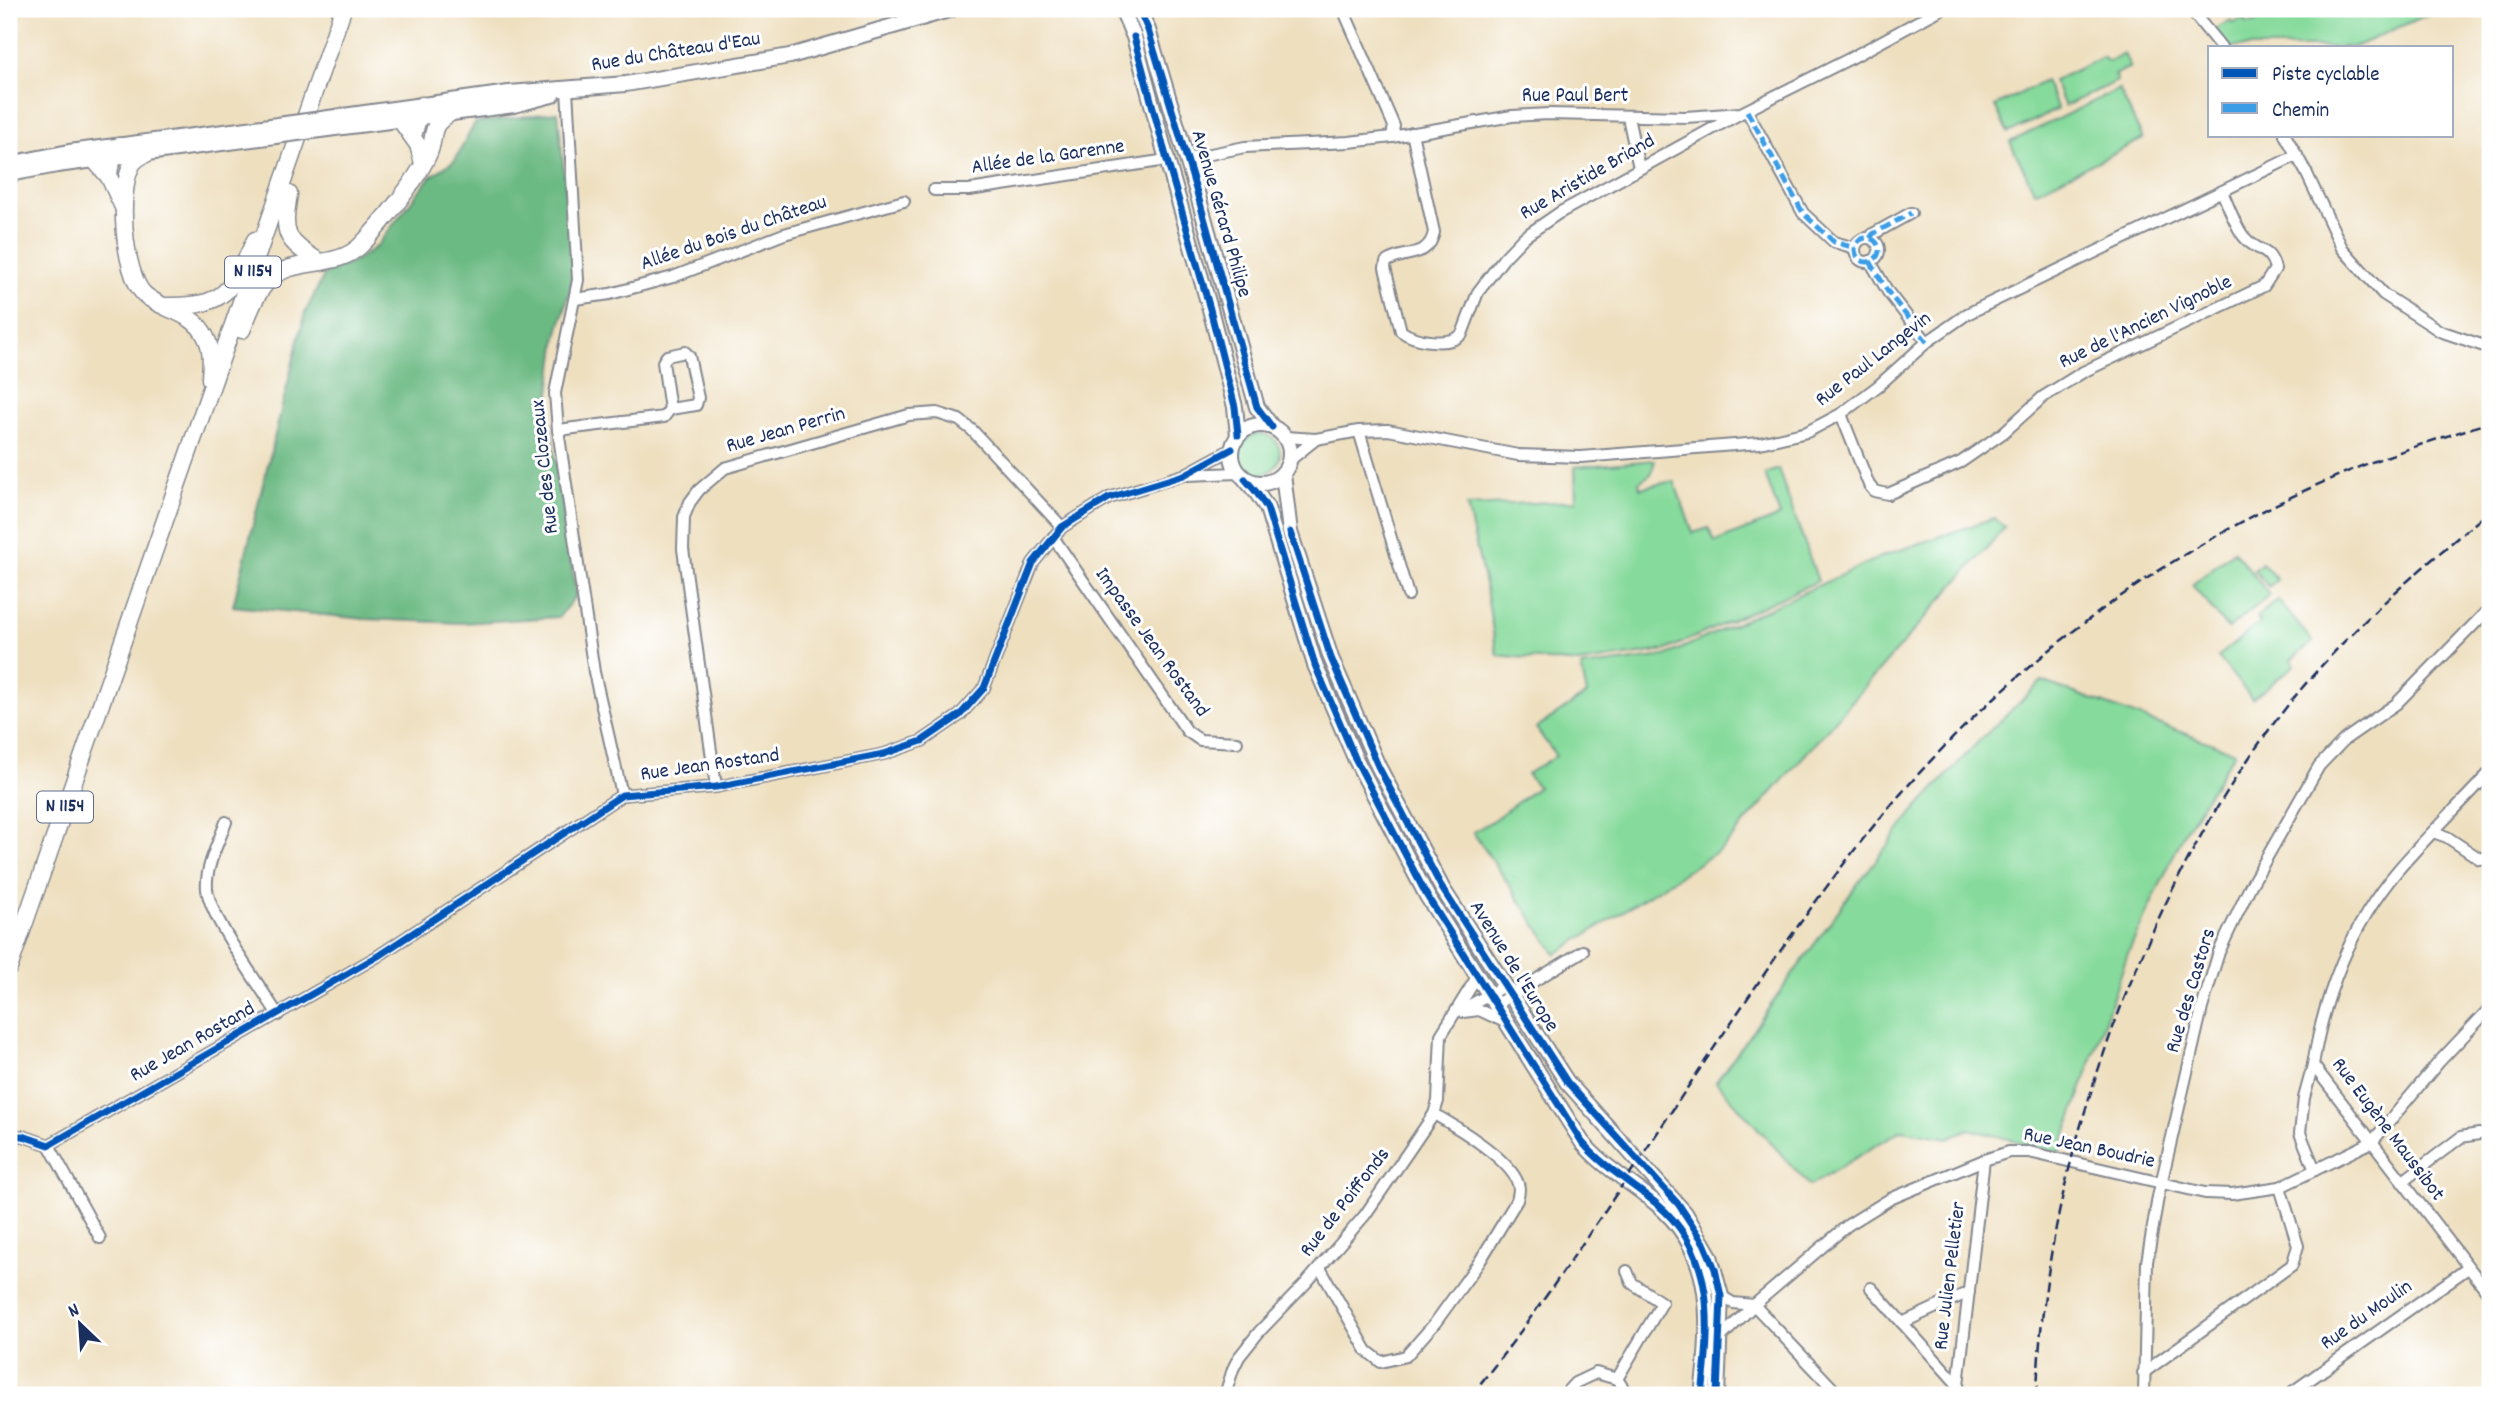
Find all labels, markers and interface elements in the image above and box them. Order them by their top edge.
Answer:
street label: Rue du Château d'Eau [589,25,763,81]
legend [2208,46,2454,136]
text: Piste cyclable [2272,61,2380,91]
street label: Rue Paul Bert [1522,82,1628,112]
text: Chemin [2272,97,2329,127]
street label: Avenue Gérard Philipe [1182,127,1258,301]
street label: Rue Aristide Briand [1515,127,1661,229]
street label: Allée de la Garenne [970,132,1126,184]
street label: Allée du Bois du Château [637,188,831,280]
road number: N 1154 [225,256,281,288]
street label: Rue de l'Ancien Vignoble [2054,268,2238,378]
street label: Rue Paul Langevin [1809,305,1939,415]
street label: Rue des Clozeaux [524,398,568,536]
street label: Rue Jean Perrin [723,400,849,462]
street label: Impasse Jean Rostand [1086,562,1216,724]
street label: Rue Jean Rostand [639,741,781,791]
road number: N 1154 [37,792,93,822]
street label: Avenue de l'Europe [1461,895,1565,1039]
street label: Rue des Castors [2159,925,2225,1057]
street label: Rue Jean Rostand [125,995,261,1091]
street label: Rue Eugène Maussibot [2323,1052,2451,1208]
street label: Rue Jean Boudrie [2021,1120,2157,1178]
street label: Rue de Poiffonds [1294,1142,1398,1264]
street label: Rue Julien Pelletier [1927,1200,1975,1352]
street label: Rue du Moulin [2315,1273,2419,1359]
north arrow [46,1288,116,1358]
text: N [64,1298,84,1326]

